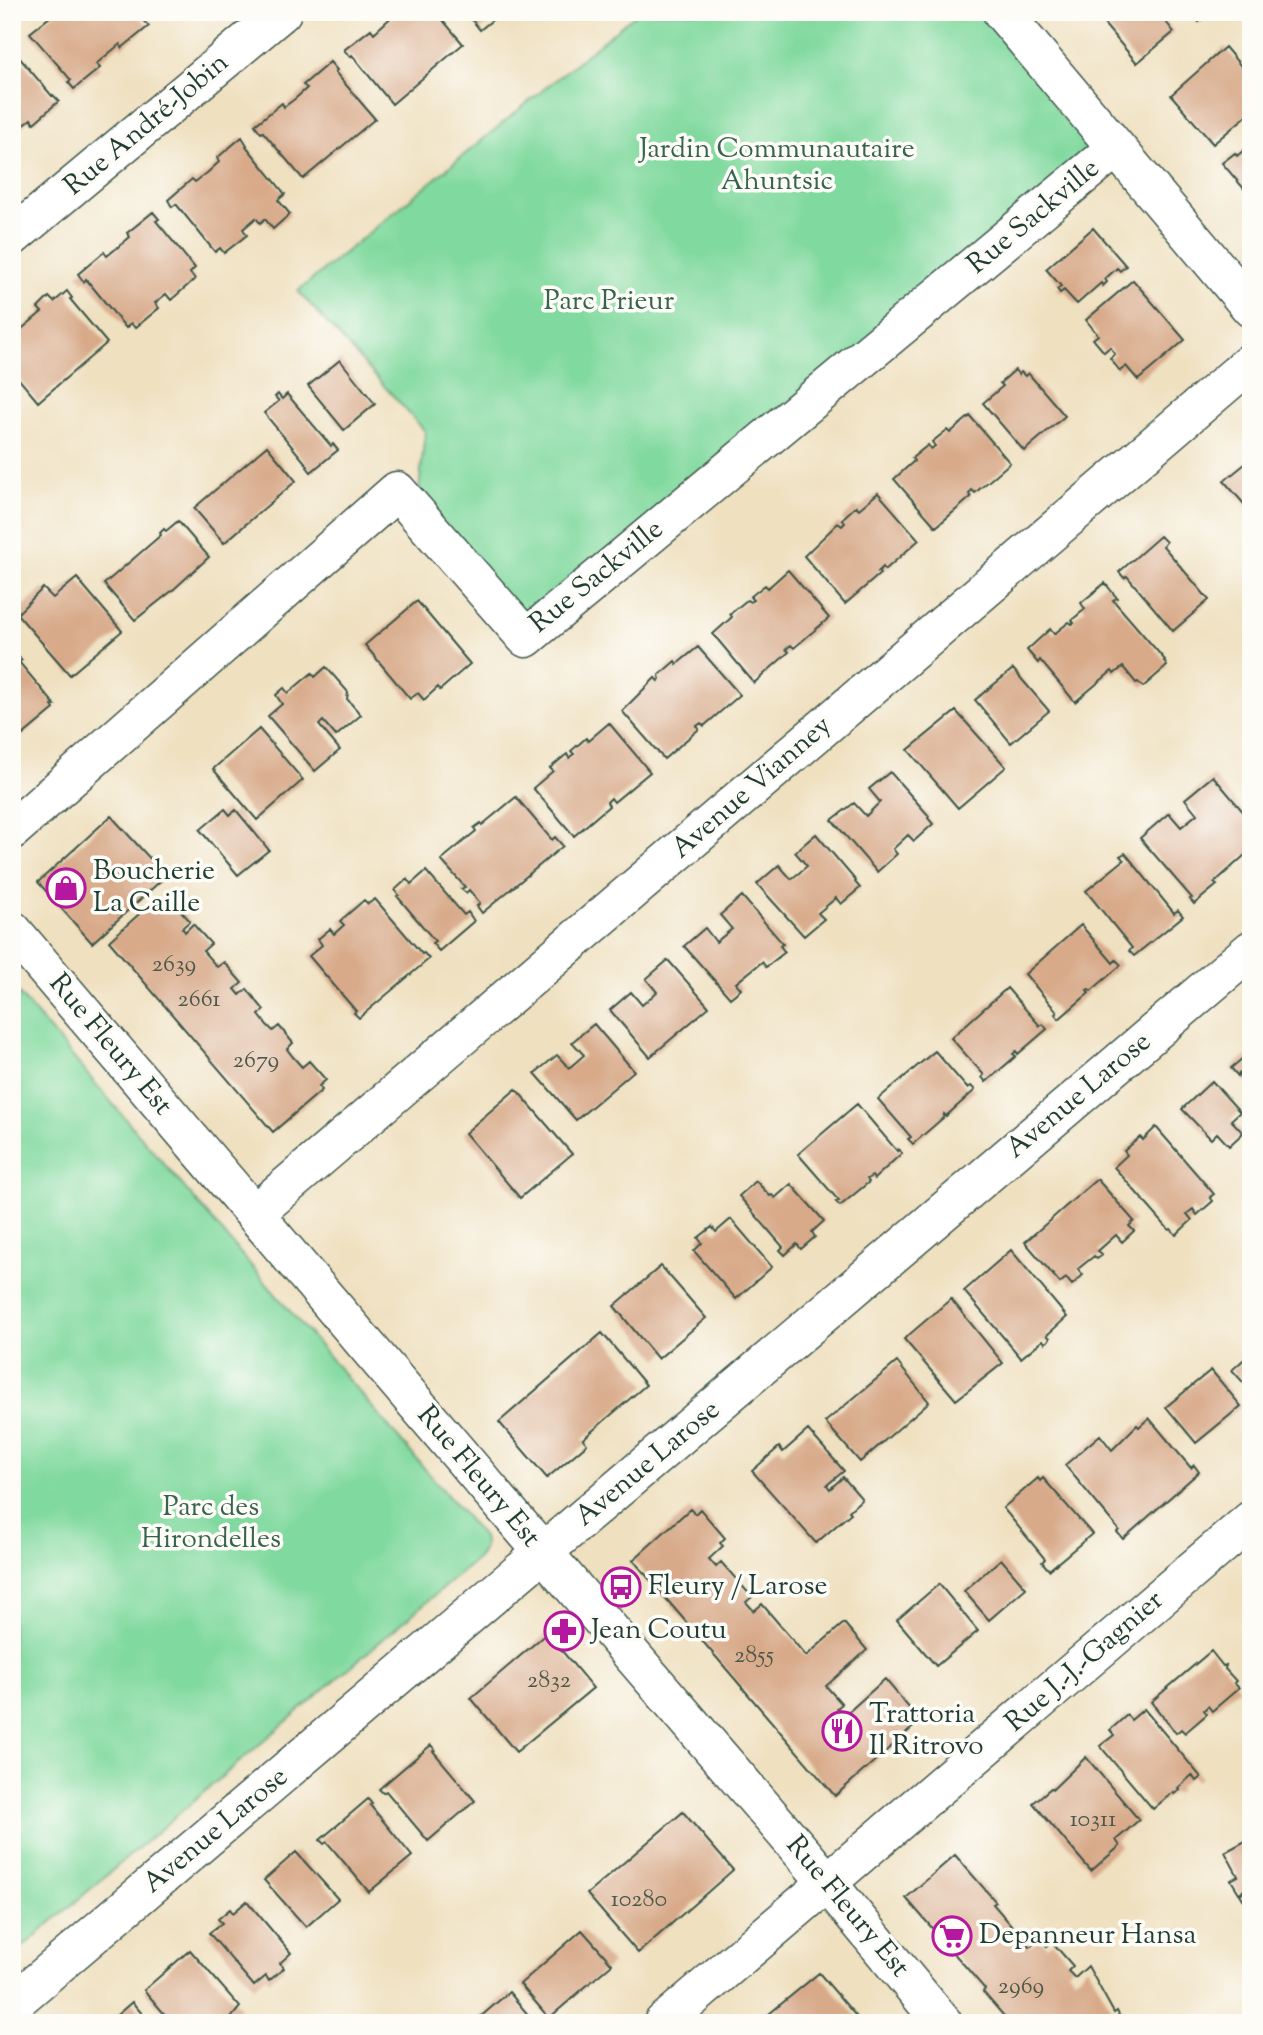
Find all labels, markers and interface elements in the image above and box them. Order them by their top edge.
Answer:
street label: Rue André-Jobin [56,44,238,206]
park label: Jardin Communautaire Ahuntsic [637,130,915,202]
street label: Rue Sackville [959,150,1109,284]
park label: Parc Prieur [544,282,675,322]
street label: Rue Sackville [522,511,672,643]
street label: Avenue Vianney [663,707,841,869]
place label: Boucherie La Caille [93,852,215,924]
shop icon: Boucherie La Caille [45,867,87,909]
house number: 2639 [152,948,196,982]
street label: Rue Fleury Est [39,965,182,1125]
house number: 2661 [177,983,221,1017]
street label: Avenue Larose [998,1023,1160,1169]
house number: 2679 [233,1044,279,1078]
street label: Avenue Larose [567,1391,729,1537]
street label: Rue Fleury Est [407,1397,550,1557]
park label: Parc des Hirondelles [141,1488,281,1560]
bus stop icon: Fleury / Larose [600,1566,642,1608]
place label: Fleury / Larose [648,1567,828,1607]
street label: Rue J.-J.-Gagnier [997,1581,1173,1742]
pharmacy icon: Jean Coutu [543,1610,585,1652]
place label: Jean Coutu [589,1611,727,1651]
house number: 2855 [734,1639,774,1673]
house number: 2832 [527,1664,571,1698]
place label: Trattoria Il Ritrovo [869,1695,984,1767]
restaurant icon: Trattoria Il Ritrovo [821,1710,863,1752]
street label: Avenue Larose [135,1758,297,1904]
house number: 10311 [1070,1803,1116,1837]
street label: Rue Fleury Est [776,1827,919,1987]
house number: 10280 [611,1883,667,1917]
supermarket icon: Depanneur Hansa [931,1915,973,1957]
place label: Depanneur Hansa [979,1916,1196,1956]
house number: 2969 [998,1970,1044,2004]

